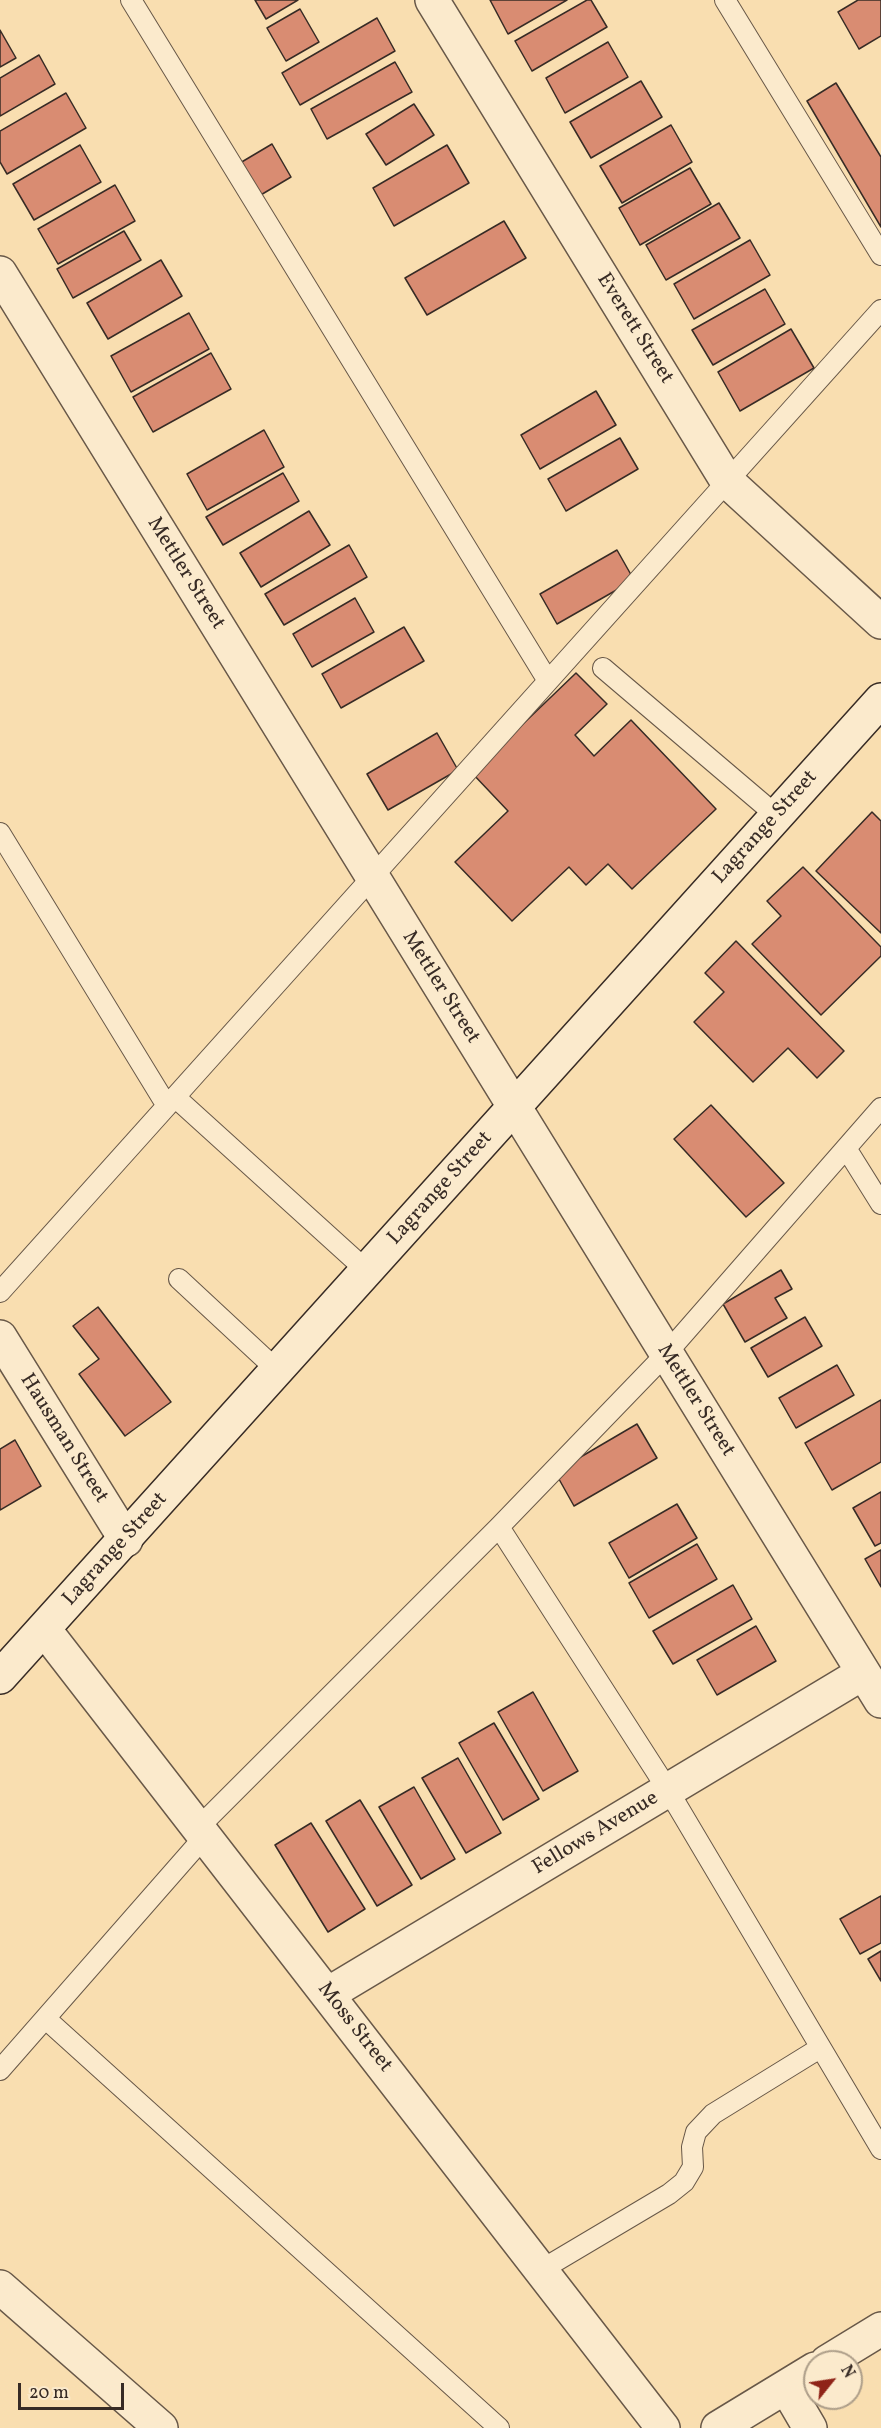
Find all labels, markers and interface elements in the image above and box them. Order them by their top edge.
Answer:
street label: Everett Street [590,269,678,389]
street label: Mettler Street [140,513,230,635]
street label: Lagrange Street [708,766,824,890]
street label: Mettler Street [395,927,485,1049]
street label: Lagrange Street [383,1127,499,1251]
street label: Mettler Street [650,1340,740,1462]
street label: Hausman Street [13,1370,113,1508]
street label: Lagrange Street [58,1488,174,1612]
street label: Fellows Avenue [529,1787,663,1881]
street label: Moss Street [311,1978,397,2078]
north arrow [803,2350,863,2410]
text: N [834,2361,859,2383]
scale bar [21,2371,128,2409]
text: 20 m [29,2381,69,2406]

